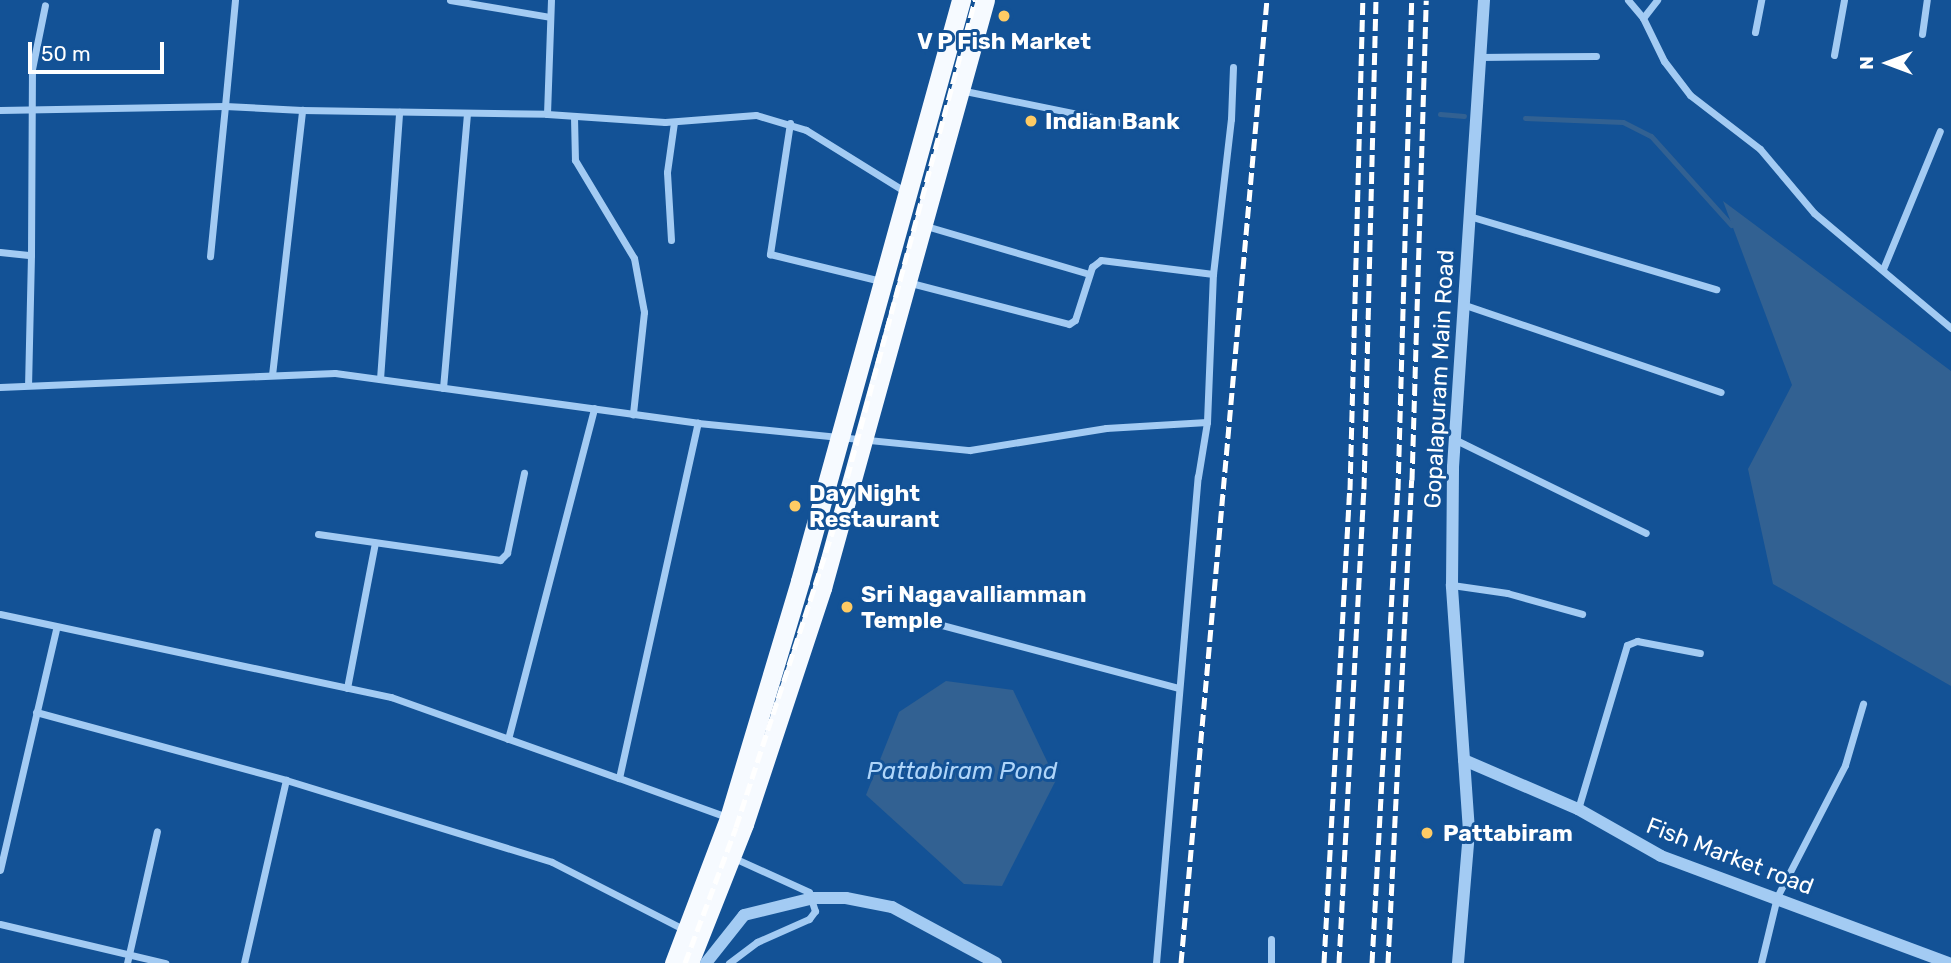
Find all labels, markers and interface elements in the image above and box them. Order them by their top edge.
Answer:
marker: V P Fish Market [996,8,1012,24]
place label: V P Fish Market [917,27,1091,55]
scale bar [32,28,168,72]
north arrow [1853,28,1923,98]
text: 50 m [41,41,91,66]
text: N [1855,56,1878,70]
place label: Indian Bank [1045,107,1180,135]
marker: Indian Bank [1023,113,1039,129]
street label: Gopalapuram Main Road [1418,249,1460,509]
place label: Day Night Restaurant [809,479,939,533]
marker: Day Night Restaurant [787,498,803,514]
place label: Sri Nagavalliamman Temple [861,580,1087,634]
marker: Sri Nagavalliamman Temple [839,599,855,615]
water label: Pattabiram Pond [867,758,1057,786]
street label: Fish Market road [1642,811,1818,901]
place label: Pattabiram [1443,819,1573,847]
marker: Pattabiram [1417,823,1437,843]

